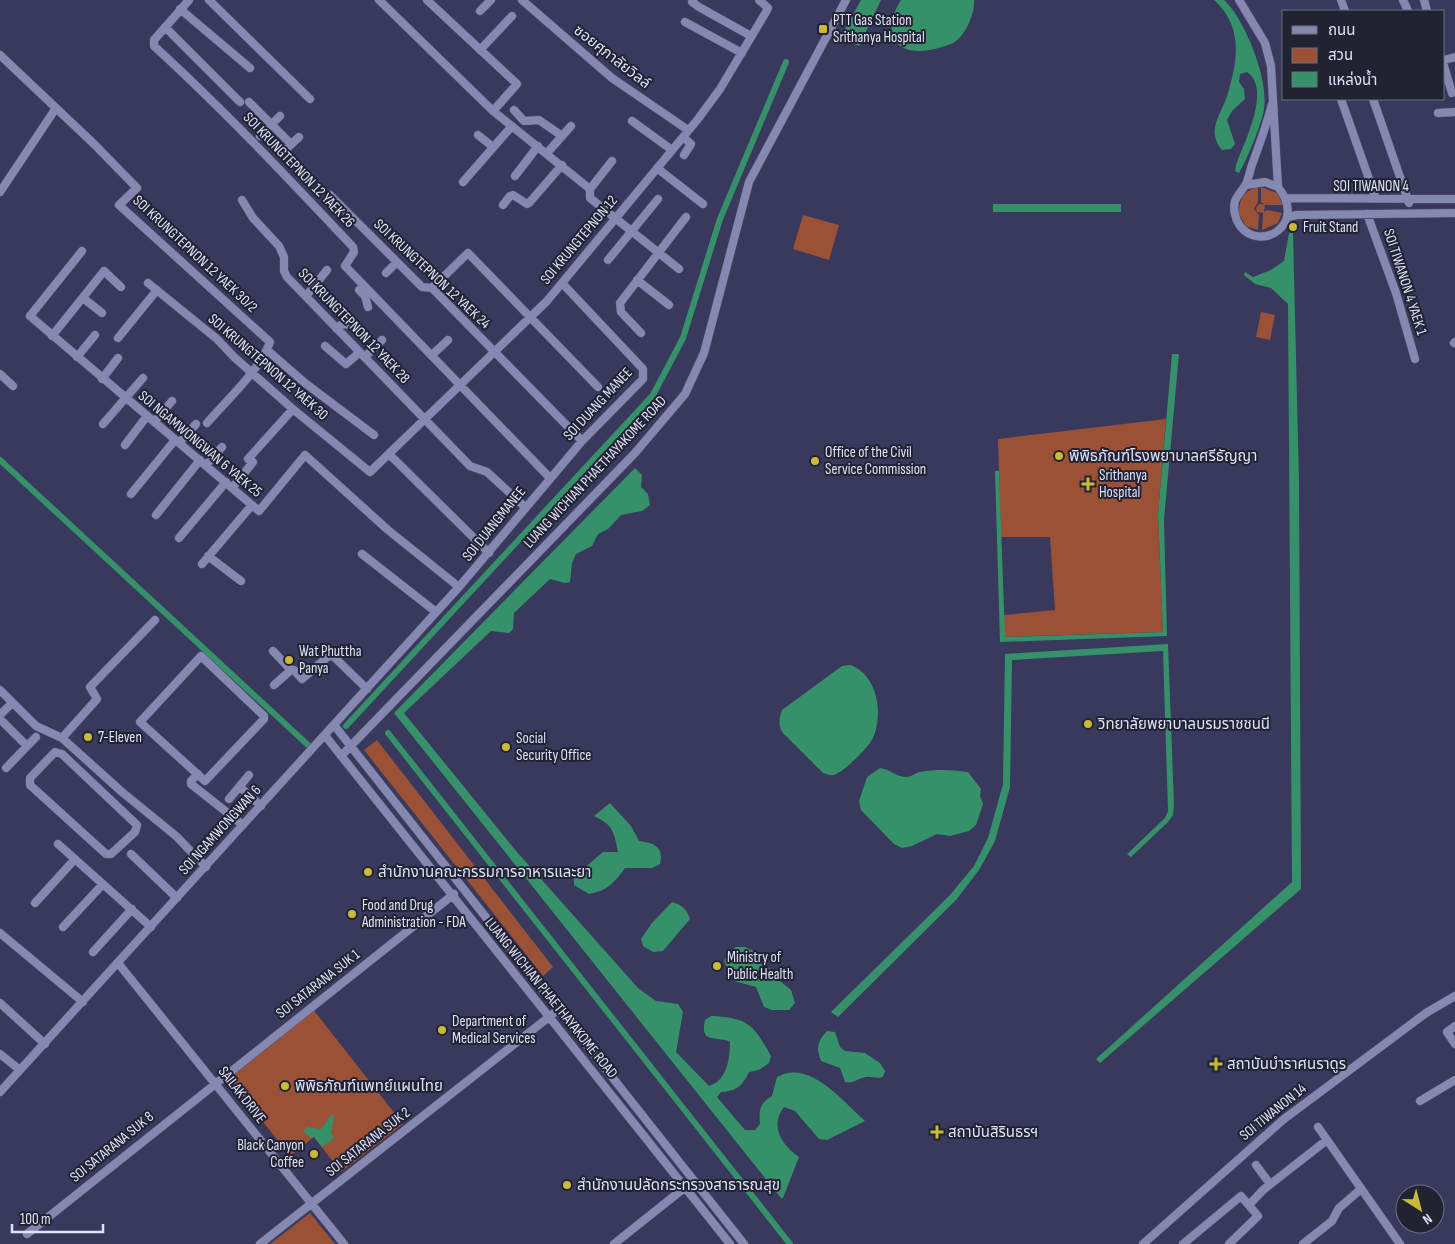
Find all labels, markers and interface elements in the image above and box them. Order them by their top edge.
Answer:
legend [1282,10,1445,100]
place label: PTT Gas Station Srithanya Hospital [833,11,925,47]
street label: ซอยศุภาลัยวิลล์ [570,21,654,93]
text: ถนน [1328,21,1355,40]
marker: PTT Gas Station Srithanya Hospital [817,23,829,35]
text: สวน [1328,46,1353,65]
text: แหล่งน้ำ [1328,69,1377,90]
street label: SOI KRUNGTEPNON 12 YAEK 26 [239,108,359,232]
street label: SOI TIWANON 4 [1333,177,1409,196]
street label: SOI KRUNGTEPNON 12 YAEK 30/2 [129,191,261,317]
street label: SOI KRUNGTEPNON 12 [536,192,622,288]
street label: SOI KRUNGTEPNON 12 YAEK 24 [370,215,494,333]
place label: Fruit Stand [1303,218,1358,237]
marker: Fruit Stand [1287,221,1299,233]
street label: SOI TIWANON 4 YAEK 1 [1379,226,1431,338]
street label: SOI KRUNGTEPNON 12 YAEK 28 [294,264,414,388]
street label: SOI KRUNGTEPNON 12 YAEK 30 [204,310,332,424]
street label: SOI DUANG MANEE [559,363,637,445]
street label: SOI NGAMWONGWAN 6 YAEK 25 [134,386,266,502]
street label: LUANG WICHIAN PHAETHAYAKOME ROAD [519,392,671,552]
place label: Office of the Civil Service Commission [825,443,926,479]
place label: พิพิธภัณฑ์โรงพยาบาลศรีธัญญา [1069,447,1257,466]
marker: พิพิธภัณฑ์โรงพยาบาลศรีธัญญา [1053,450,1065,462]
marker: Office of the Civil Service Commission [809,455,821,467]
place label: Srithanya Hospital [1099,466,1147,502]
marker: Srithanya Hospital [1081,477,1095,491]
street label: SOI DUANGMANEE [458,483,530,565]
place label: Wat Phuttha Panya [299,642,362,678]
marker: Wat Phuttha Panya [283,654,295,666]
place label: วิทยาลัยพยาบาลบรมราชชนนี [1098,715,1270,734]
marker: วิทยาลัยพยาบาลบรมราชชนนี [1082,718,1094,730]
place label: 7-Eleven [98,728,142,747]
place label: Social Security Office [516,729,591,765]
marker: 7-Eleven [82,731,94,743]
marker: Social Security Office [500,741,512,753]
street label: SOI NGAMWONGWAN 6 [175,781,265,879]
place label: สำนักงานคณะกรรมการอาหารและยา [378,863,591,882]
marker: สำนักงานคณะกรรมการอาหารและยา [362,866,374,878]
place label: Food and Drug Administration - FDA [361,896,466,932]
marker: Food and Drug Administration - FDA [346,908,358,920]
street label: LUANG WICHIAN PHAETHAYAKOME ROAD [480,914,622,1082]
street label: SOI SATARANA SUK 1 [272,945,364,1023]
place label: Ministry of Public Health [727,948,793,984]
marker: Ministry of Public Health [711,960,723,972]
place label: Department of Medical Services [452,1012,536,1048]
marker: Department of Medical Services [436,1024,448,1036]
place label: สถาบันบำราศนราดูร [1227,1055,1346,1074]
marker: สถาบันบำราศนราดูร [1209,1057,1223,1071]
street label: SAILAK DRIVE [214,1063,270,1127]
place label: พิพิธภัณฑ์แพทย์แผนไทย [295,1077,443,1096]
street label: SOI TIWANON 14 [1236,1079,1310,1145]
marker: พิพิธภัณฑ์แพทย์แผนไทย [279,1080,291,1092]
street label: SOI SATARANA SUK 2 [322,1103,414,1181]
street label: SOI SATARANA SUK 8 [66,1107,158,1187]
place label: สถาบันสิรินธรฯ [948,1123,1038,1142]
marker: สถาบันสิรินธรฯ [930,1125,944,1139]
place label: Black Canyon Coffee [237,1136,304,1172]
marker: Black Canyon Coffee [308,1148,320,1160]
place label: สำนักงานปลัดกระทรวงสาธารณสุข [577,1176,780,1195]
marker: สำนักงานปลัดกระทรวงสาธารณสุข [561,1179,573,1191]
north arrow [1395,1184,1445,1234]
scale bar [12,1202,104,1234]
text: 100 m [20,1210,51,1229]
text: N [1419,1210,1435,1228]

